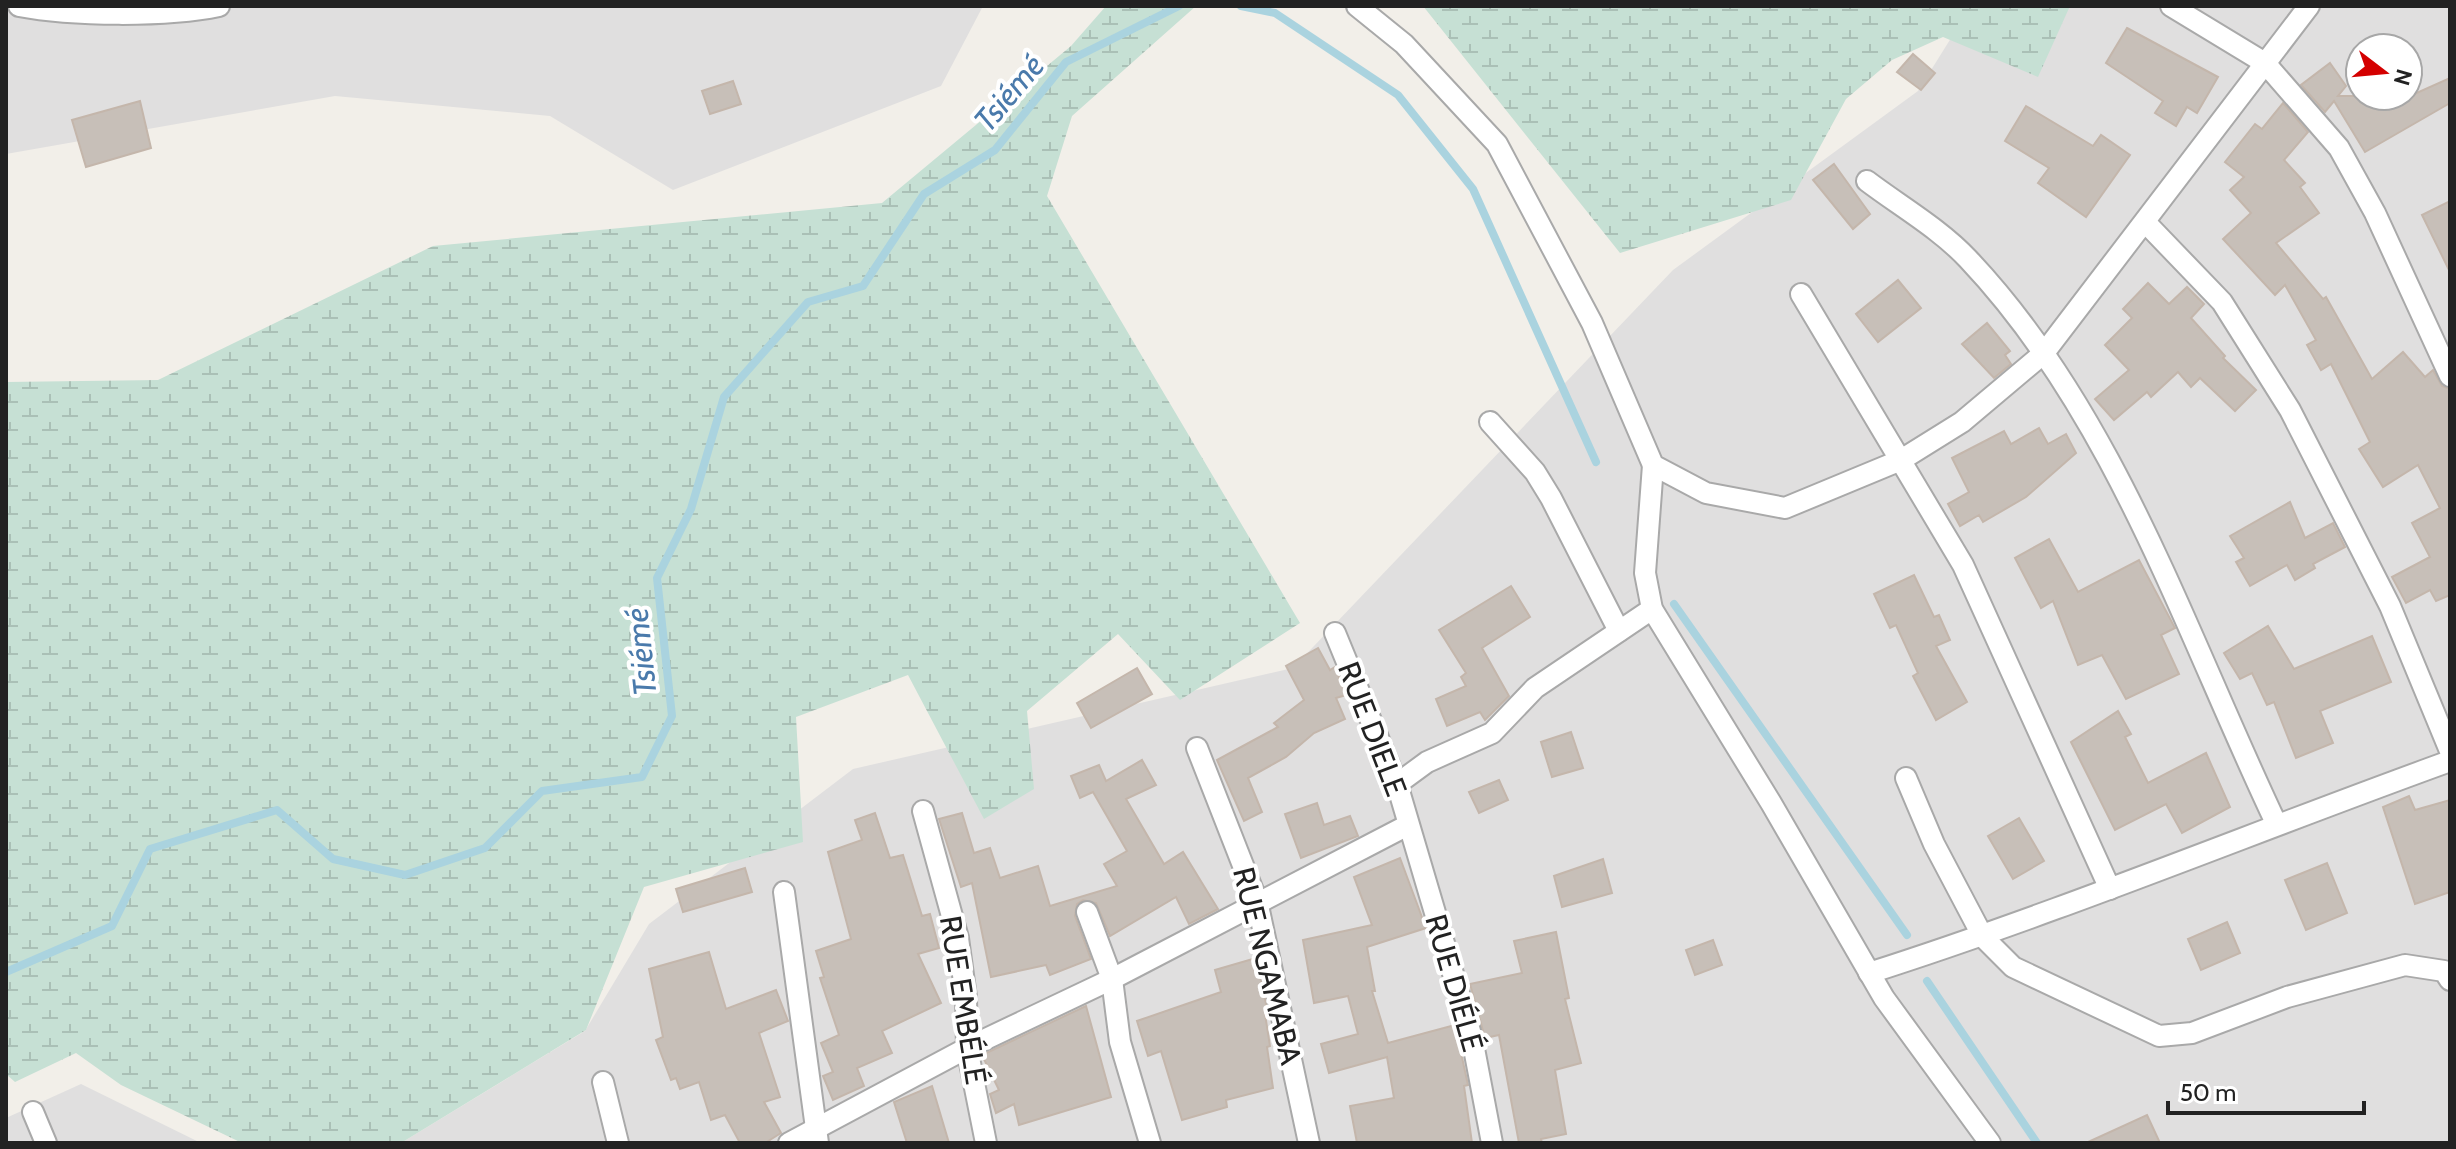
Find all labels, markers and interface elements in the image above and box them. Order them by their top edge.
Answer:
north arrow [2344,32,2424,112]
water label: Tsiémé [965,46,1052,139]
text: N [2388,66,2418,89]
water label: Tsiémé [616,606,665,698]
street label: RUE DIELE [1330,656,1415,801]
street label: RUE NGAMABA [1225,863,1310,1069]
street label: RUE DIÉLÉ [1417,910,1492,1056]
street label: RUE EMBÉLÉ [932,913,995,1087]
scale bar [2168,1065,2364,1115]
text: 50 m [2180,1078,2236,1107]

